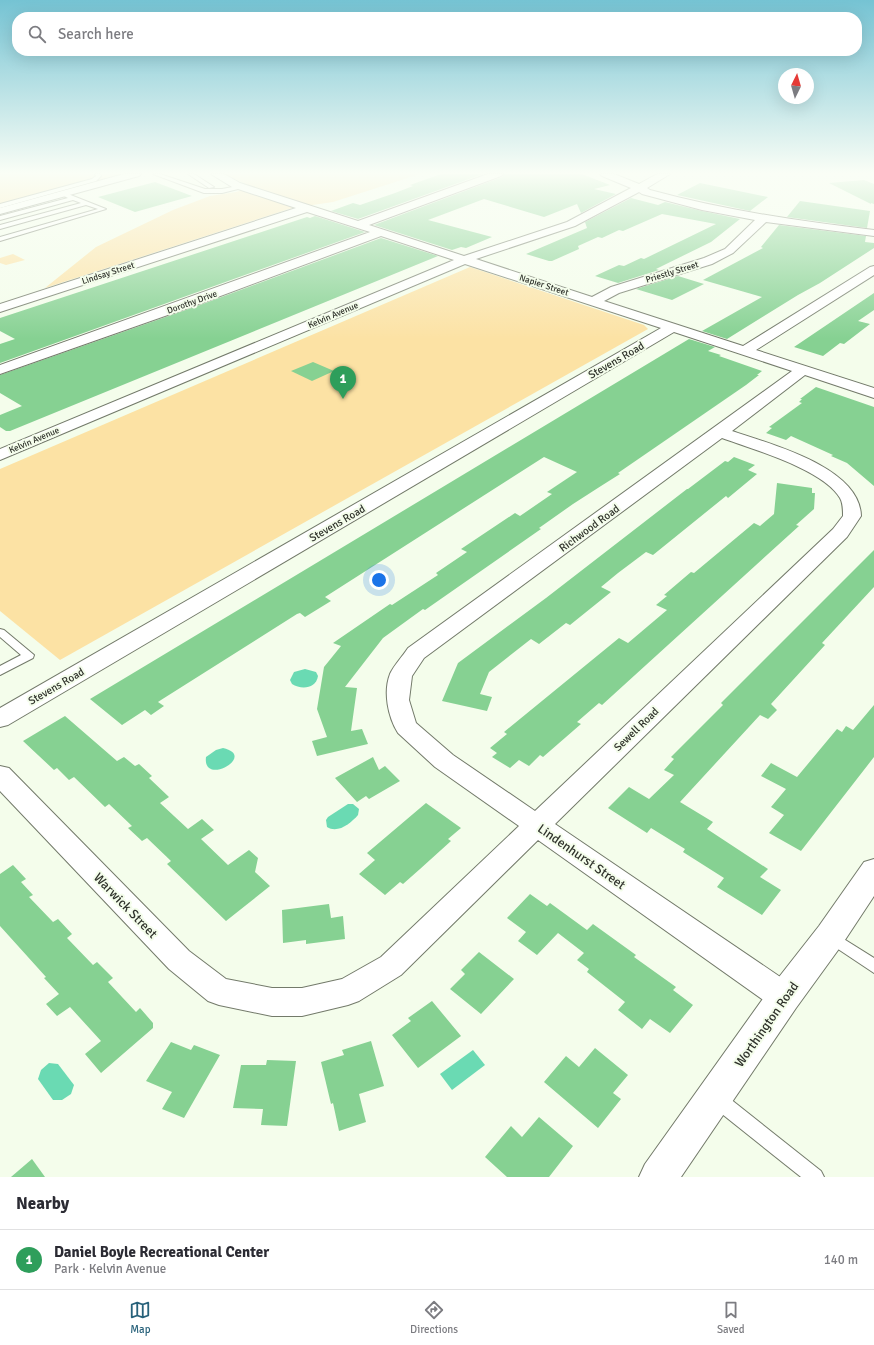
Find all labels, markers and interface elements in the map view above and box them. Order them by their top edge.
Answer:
search box [12,12,862,56]
icon: search [26,23,48,45]
text: Search here [58,25,134,43]
north arrow [778,68,814,104]
street label: Priestly Street [644,259,700,286]
street label: Lindsay Street [80,260,136,287]
street label: Napier Street [518,272,570,299]
street label: Dorothy Drive [166,288,219,317]
street label: Kelvin Avenue [306,300,361,331]
street label: Stevens Road [586,339,647,382]
pin: 1 [330,366,356,399]
street label: Kelvin Avenue [7,425,62,456]
street label: Stevens Road [307,502,368,545]
street label: Richwood Road [556,502,622,555]
your location [369,570,389,590]
street label: Stevens Road [26,665,87,708]
street label: Sewell Road [611,705,662,754]
street label: Lindenhurst Street [534,821,629,893]
street label: Warwick Street [90,870,161,942]
street label: Worthington Road [731,979,802,1070]
text: Nearby [16,1193,69,1214]
text: Daniel Boyle Recreational Center [54,1243,269,1261]
text: 1 [25,1252,33,1268]
text: 140 m [824,1252,858,1268]
text: Park · Kelvin Avenue [54,1261,166,1277]
tab: Map [129,1299,151,1336]
tab: Directions [410,1299,458,1336]
tab: Saved [717,1299,745,1336]

